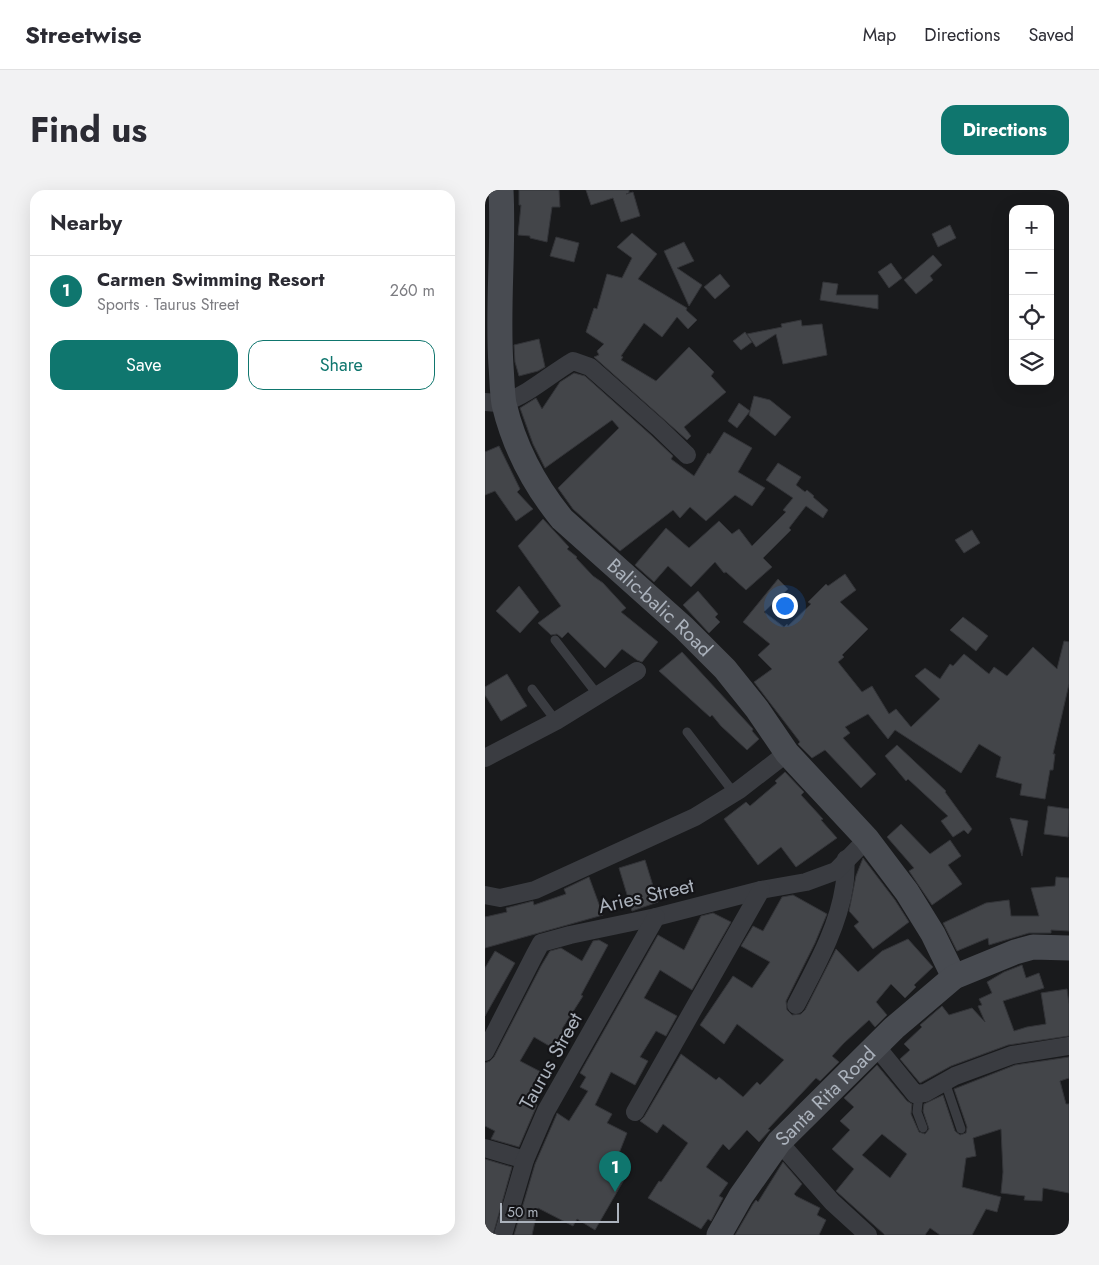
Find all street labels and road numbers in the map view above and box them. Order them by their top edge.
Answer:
street label: Balic-balic Road [601,551,719,663]
street label: Aries Street [595,871,697,921]
street label: Taurus Street [512,1007,590,1115]
street label: Santa Rita Road [768,1040,882,1153]

